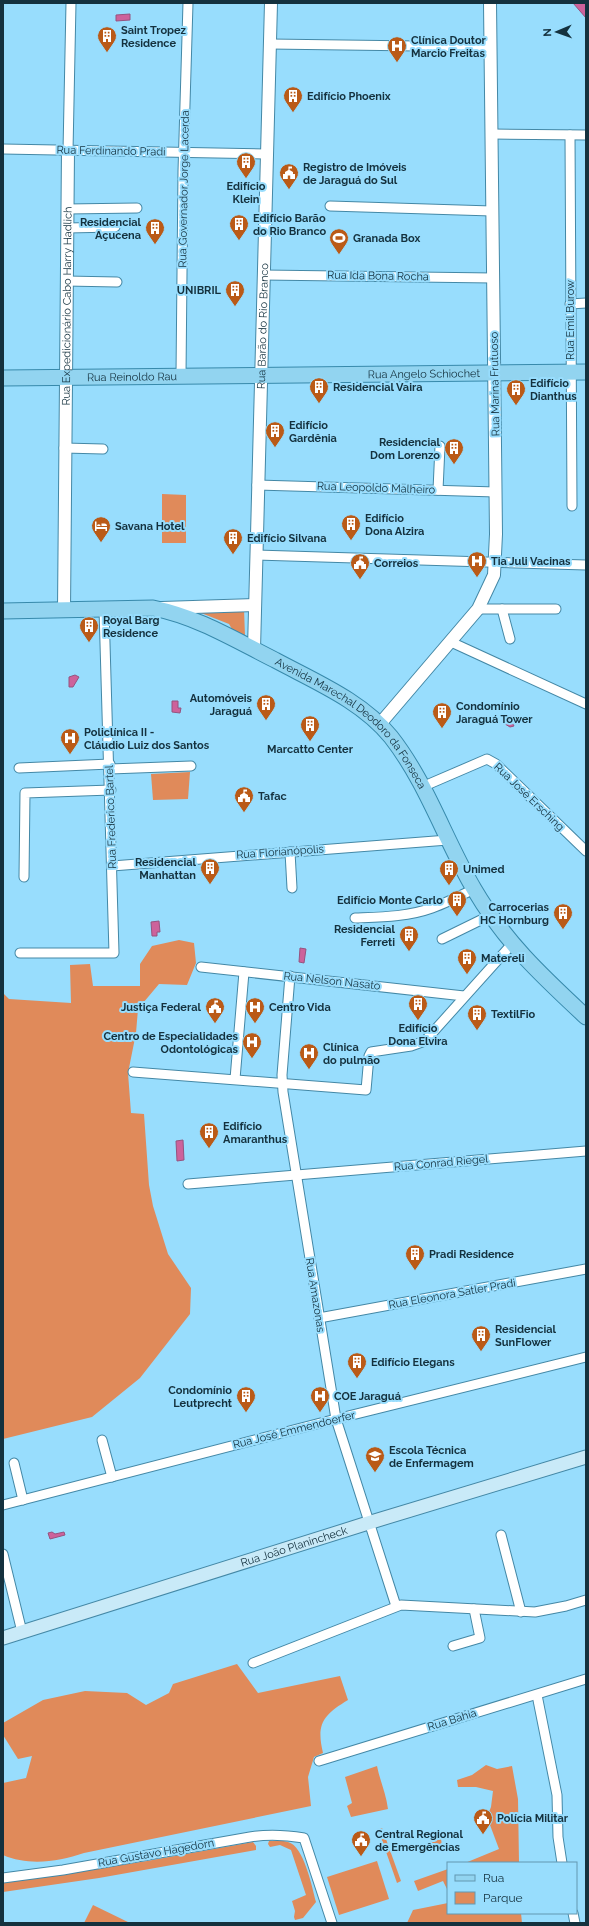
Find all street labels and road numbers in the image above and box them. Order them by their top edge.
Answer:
street label: Rua Governador Jorge Lacerda [176,110,192,268]
street label: Rua Ferdinando Pradi [56,144,166,158]
street label: Rua Expedicionário Cabo Harry Hadlich [59,206,74,406]
street label: Rua Barão do Rio Branco [254,262,271,389]
street label: Rua Ida Bona Rocha [327,269,429,283]
street label: Rua Emil Burow [564,280,577,360]
street label: Rua Marina Frutuoso [488,331,502,436]
street label: Rua Angelo Schiochet [368,367,481,381]
street label: Rua Reinoldo Rau [87,370,177,384]
street label: Rua Leopoldo Malheiro [317,479,436,497]
street label: Avenida Marechal Deodoro da Fonseca [273,655,429,791]
street label: Rua José Ersching [491,760,567,834]
street label: Rua Frederico Bartel [103,765,119,869]
street label: Rua Florianópolis [236,842,324,862]
street label: Rua Nelson Nasato [283,969,381,993]
street label: Rua Conrad Riegel [393,1152,489,1174]
street label: Rua Amazonas [303,1257,327,1333]
street label: Rua Eleonora Satler Pradi [387,1276,517,1312]
street label: Rua José Emmendoerfer [231,1408,357,1452]
street label: Rua João Planincheck [239,1523,349,1569]
street label: Rua Bahia [426,1706,478,1734]
street label: Rua Gustavo Hagedorn [97,1836,215,1870]

